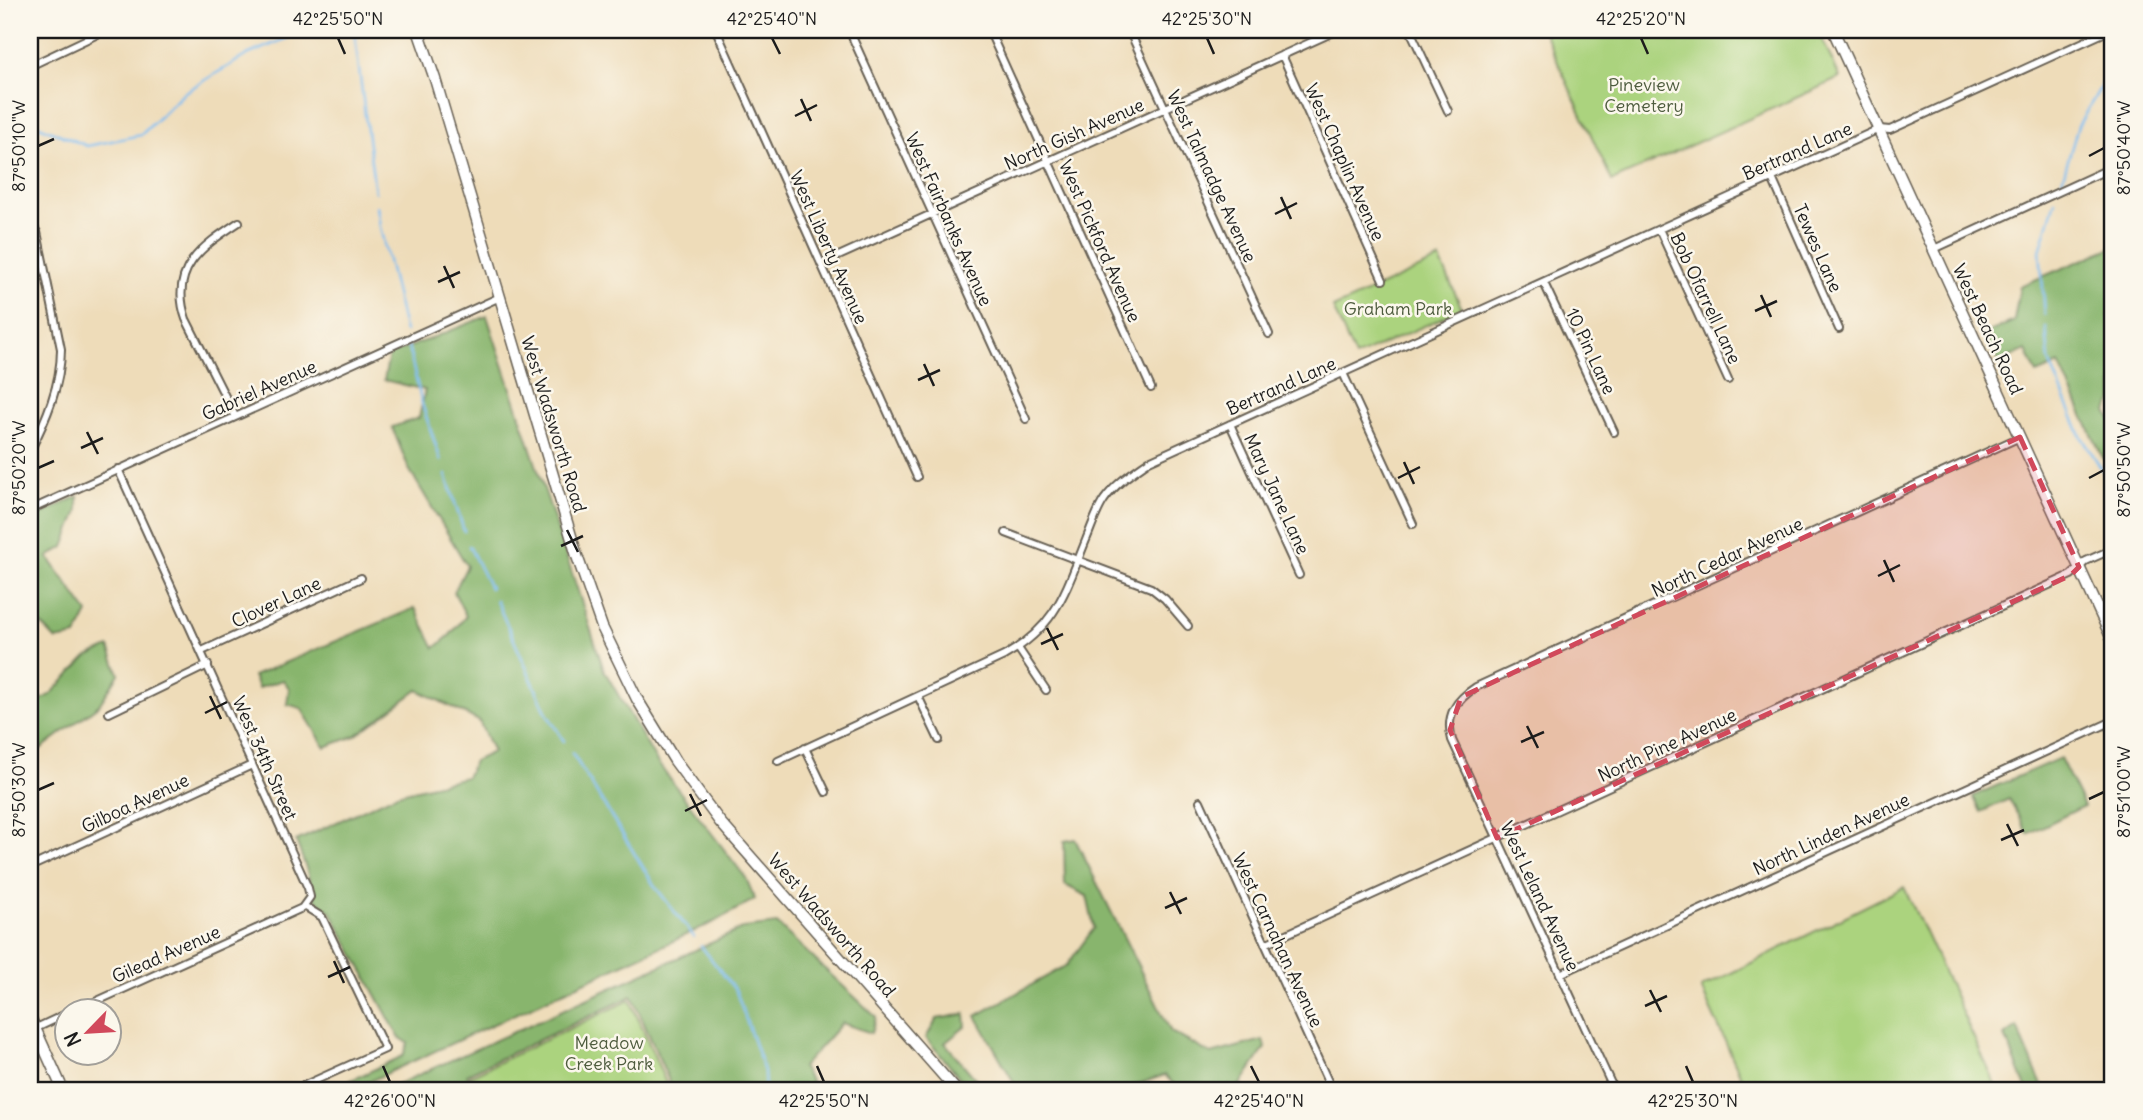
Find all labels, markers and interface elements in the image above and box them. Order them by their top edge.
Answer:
text: 42°25'50"N [293,7,383,30]
text: 42°25'40"N [727,7,817,30]
text: 42°25'30"N [1162,7,1252,30]
text: 42°25'20"N [1596,7,1686,30]
park label: Pineview Cemetery [1604,73,1684,117]
street label: West Chaplin Avenue [1300,80,1390,244]
street label: West Talmadge Avenue [1162,86,1262,266]
street label: North Gish Avenue [1000,93,1148,175]
text: 87°50'10"W [7,100,30,192]
text: 87°50'40"W [2112,100,2135,196]
street label: Bertrand Lane [1739,117,1855,185]
street label: West Fairbanks Avenue [900,129,998,309]
street label: West Pickford Avenue [1054,156,1146,326]
street label: West Liberty Avenue [785,167,873,327]
street label: Tewes Lane [1788,200,1848,296]
street label: Bob Ofarrell Lane [1666,229,1746,367]
street label: West Beach Road [1948,260,2029,398]
park label: Graham Park [1344,297,1452,320]
street label: 10 Pin Lane [1561,304,1621,398]
street label: West Wadsworth Road [516,333,592,515]
street label: Bertrand Lane [1223,352,1339,420]
street label: Gabriel Avenue [198,354,320,426]
text: 87°50'20"W [7,420,30,516]
text: 87°50'50"W [2112,422,2135,518]
street label: Mary Jane Lane [1239,430,1315,558]
street label: North Cedar Avenue [1648,512,1806,602]
street label: Clover Lane [228,571,324,633]
street label: West 34th Street [227,692,303,824]
street label: North Pine Avenue [1594,703,1740,787]
text: 87°50'30"W [7,742,30,838]
text: 87°51'00"W [2112,746,2135,838]
street label: Gilboa Avenue [78,768,192,838]
street label: North Linden Avenue [1749,788,1913,880]
street label: West Leland Avenue [1495,817,1585,975]
street label: West Wadsworth Road [763,848,901,1002]
street label: West Carnahan Avenue [1227,849,1329,1031]
street label: Gilead Avenue [108,920,224,988]
north arrow [52,998,122,1068]
text: N [59,1028,86,1050]
park label: Meadow Creek Park [565,1031,653,1075]
text: 42°26'00"N [344,1089,436,1112]
text: 42°25'50"N [779,1089,869,1112]
text: 42°25'40"N [1214,1089,1304,1112]
text: 42°25'30"N [1648,1089,1738,1112]

